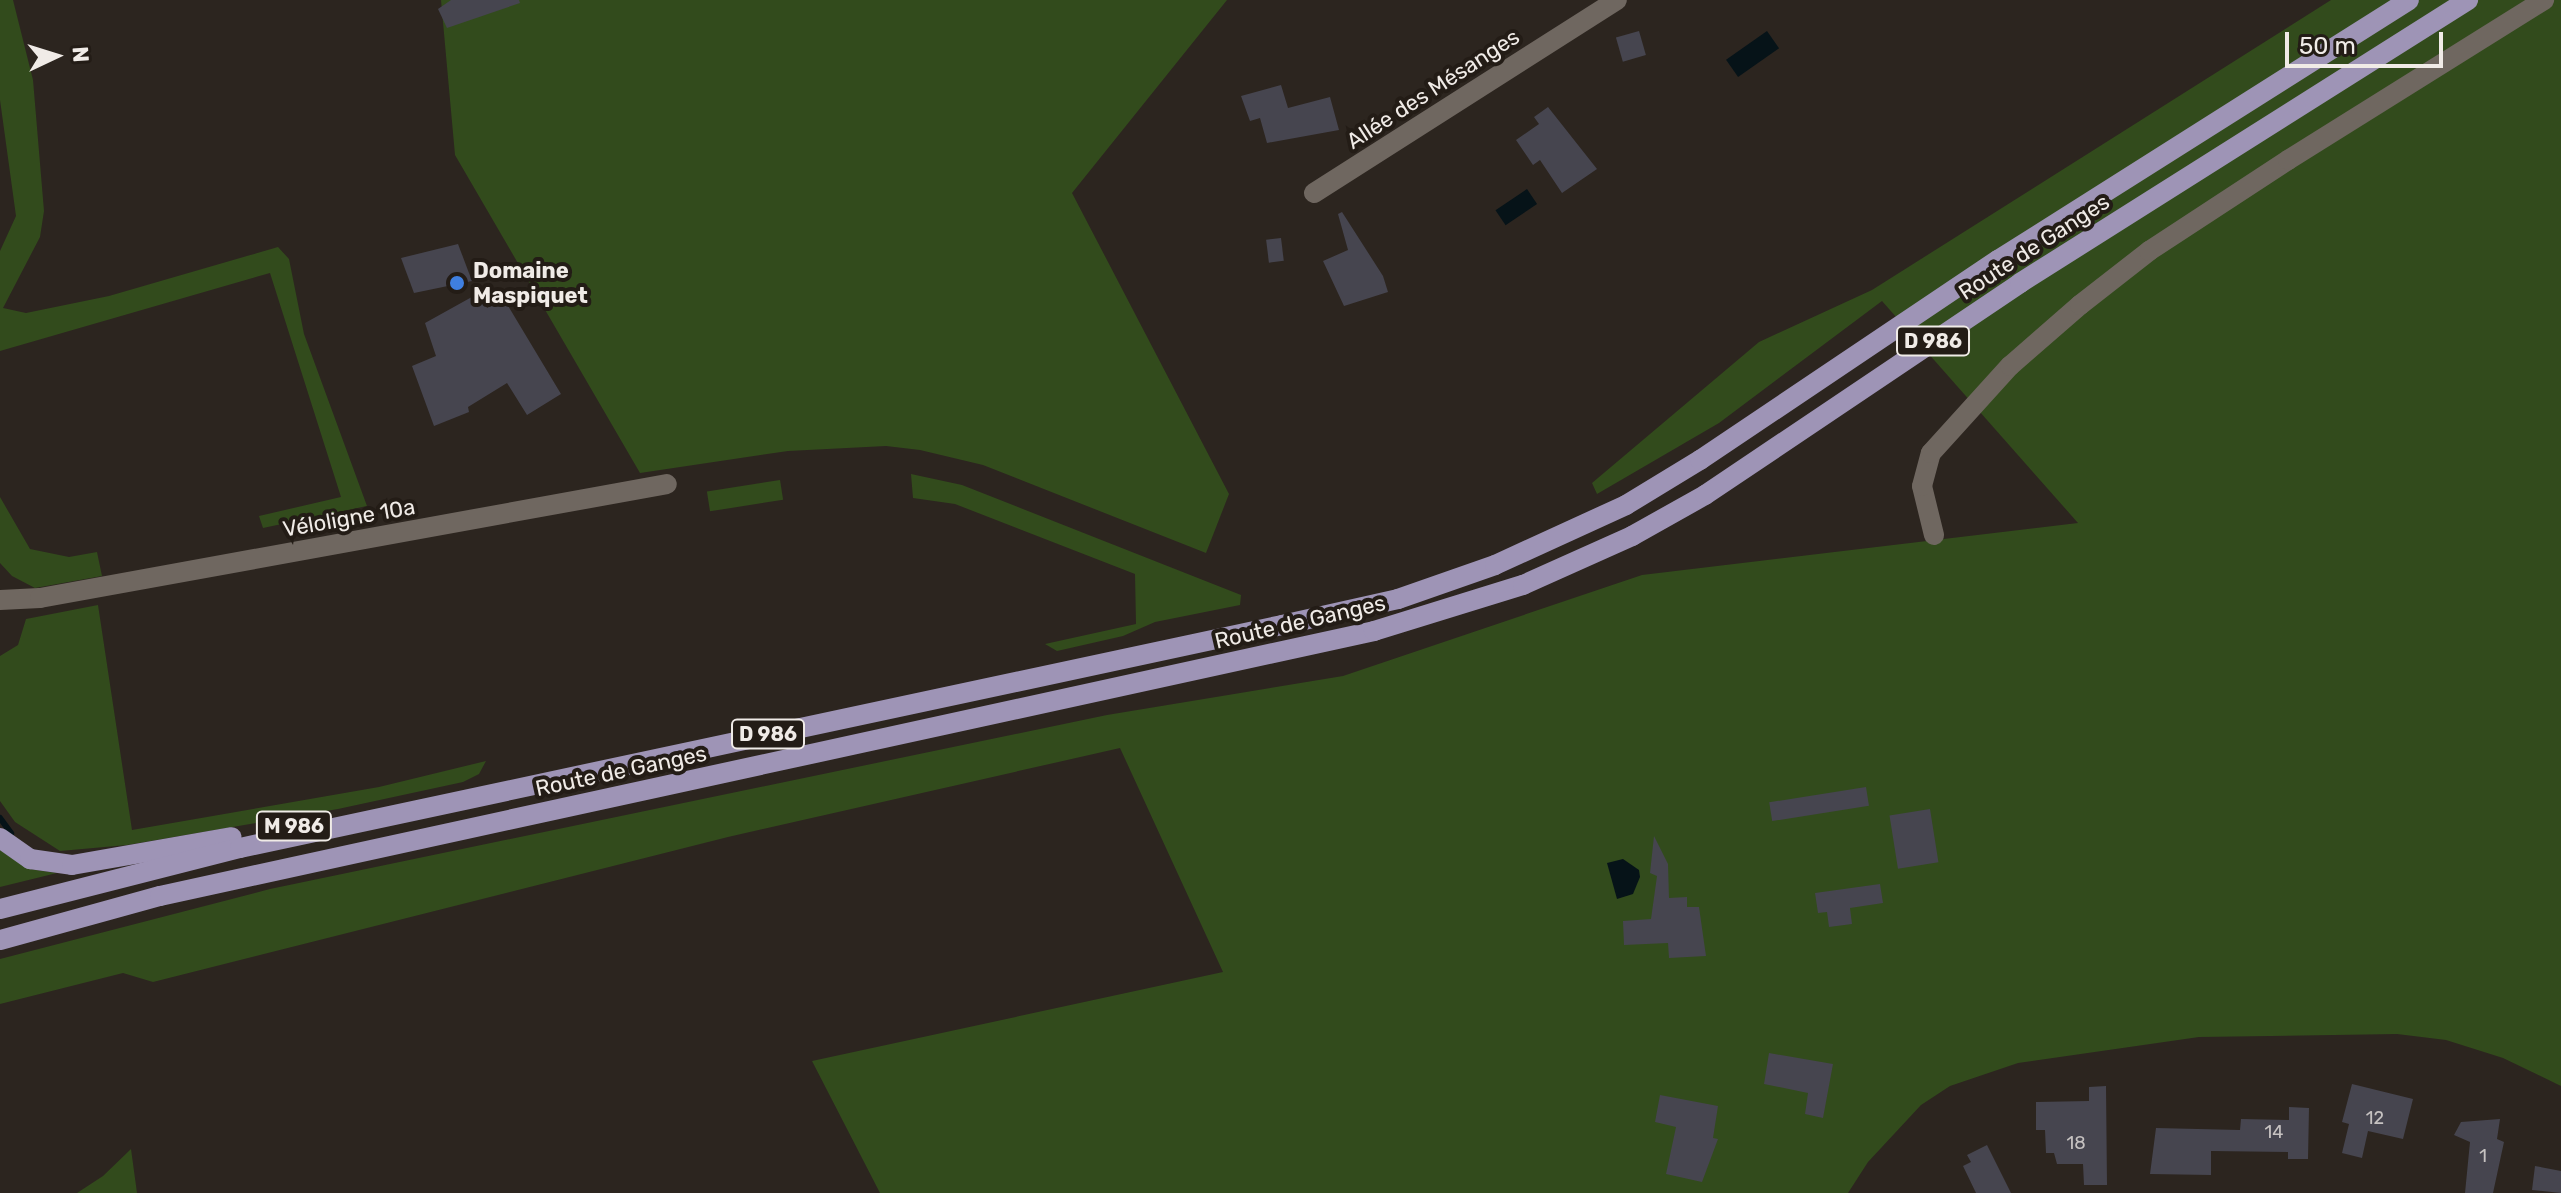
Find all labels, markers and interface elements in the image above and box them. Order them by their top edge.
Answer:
north arrow [16,16,96,96]
scale bar [2289,16,2447,66]
street label: Allée des Mésanges [1342,23,1524,155]
text: 50 m [2299,32,2356,60]
text: N [66,45,94,63]
street label: Route de Ganges [1954,188,2114,306]
place label: Domaine Maspiquet [473,257,588,308]
marker: Domaine Maspiquet [448,274,466,292]
road number: D 986 [1895,325,1971,357]
street label: Véloligne 10a [281,493,417,543]
street label: Route de Ganges [1212,590,1388,654]
road number: D 986 [730,718,806,750]
street label: Route de Ganges [533,740,709,802]
road number: M 986 [254,810,334,842]
house number: 12 [2366,1107,2384,1129]
house number: 14 [2265,1121,2283,1143]
house number: 18 [2066,1132,2086,1154]
house number: 1 [2479,1145,2487,1167]

